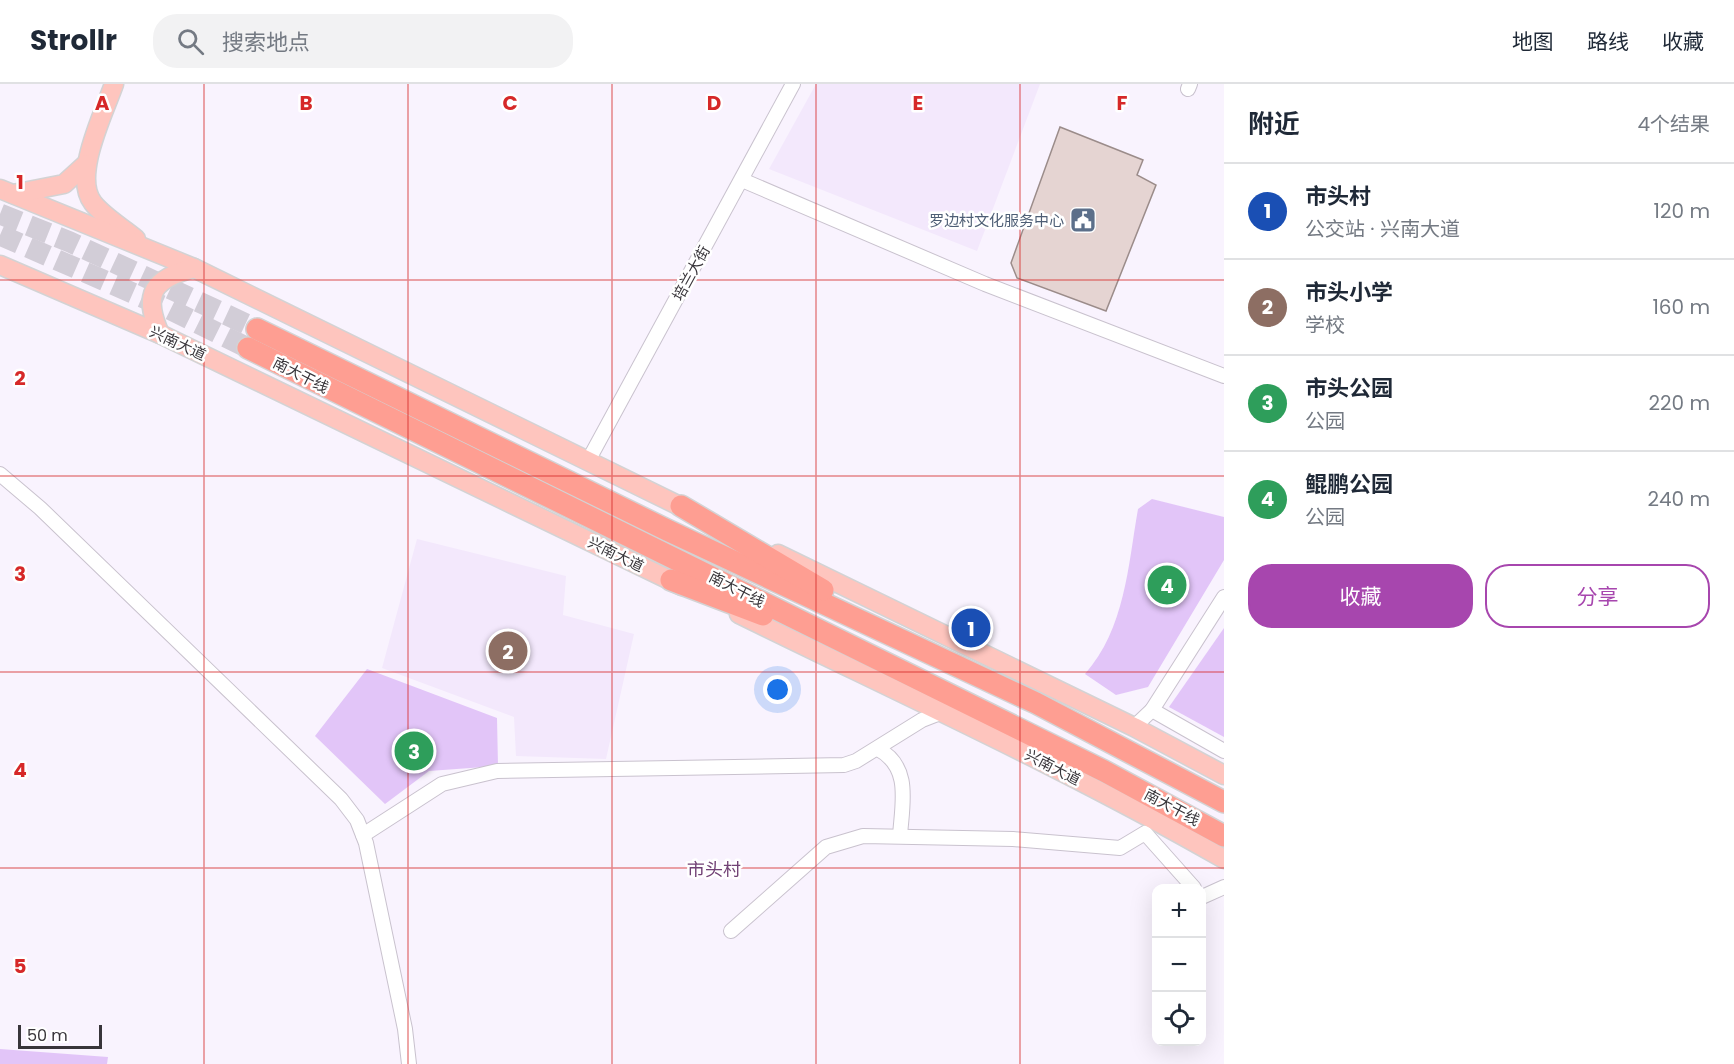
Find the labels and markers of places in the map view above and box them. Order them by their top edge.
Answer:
public building icon: 罗边村文化服务中心 [1068,205,1098,235]
place label: 罗边村文化服务中心 [929,210,1064,231]
pin: 4 [1148,562,1186,608]
pin: 1 [952,606,990,650]
pin: 2 [488,628,528,674]
pin: 3 [394,728,434,774]

